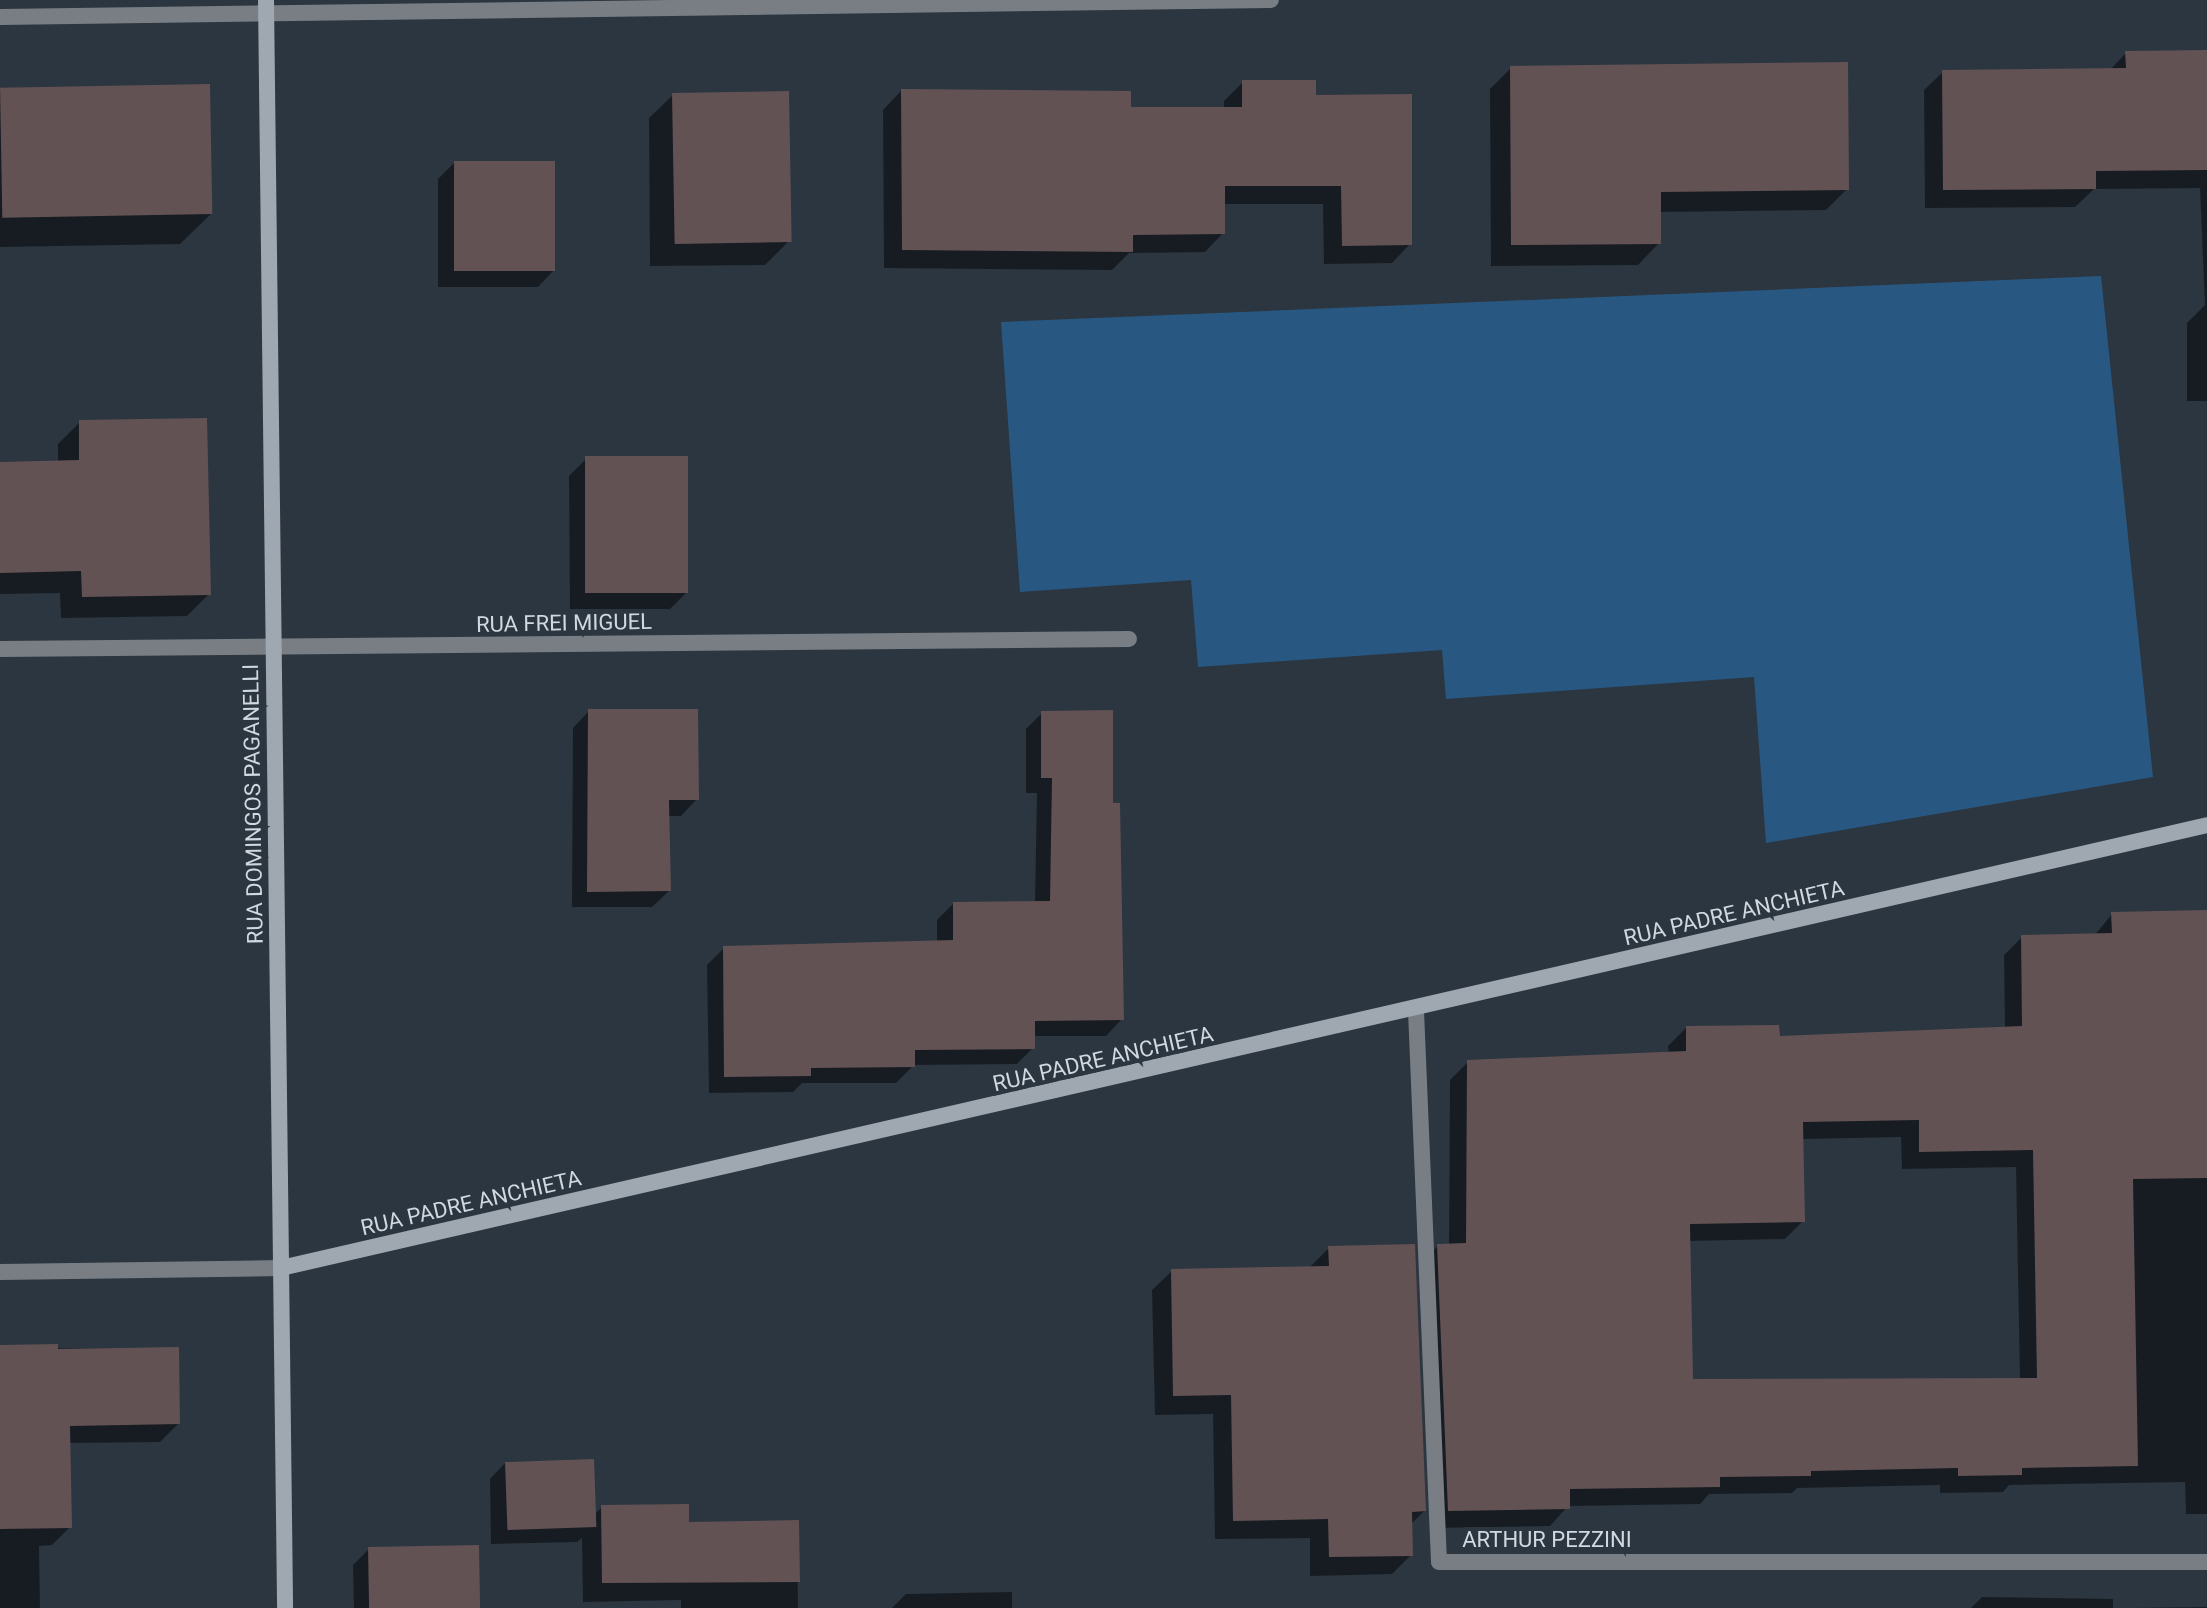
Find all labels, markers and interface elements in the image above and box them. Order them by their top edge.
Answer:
street label: RUA FREI MIGUEL [476,608,652,638]
street label: RUA DOMINGOS PAGANELLI [237,664,269,944]
street label: RUA PADRE ANCHIETA [1621,875,1847,951]
street label: RUA PADRE ANCHIETA [990,1021,1216,1097]
street label: RUA PADRE ANCHIETA [358,1165,584,1241]
street label: ARTHUR PEZZINI [1462,1527,1632,1553]

